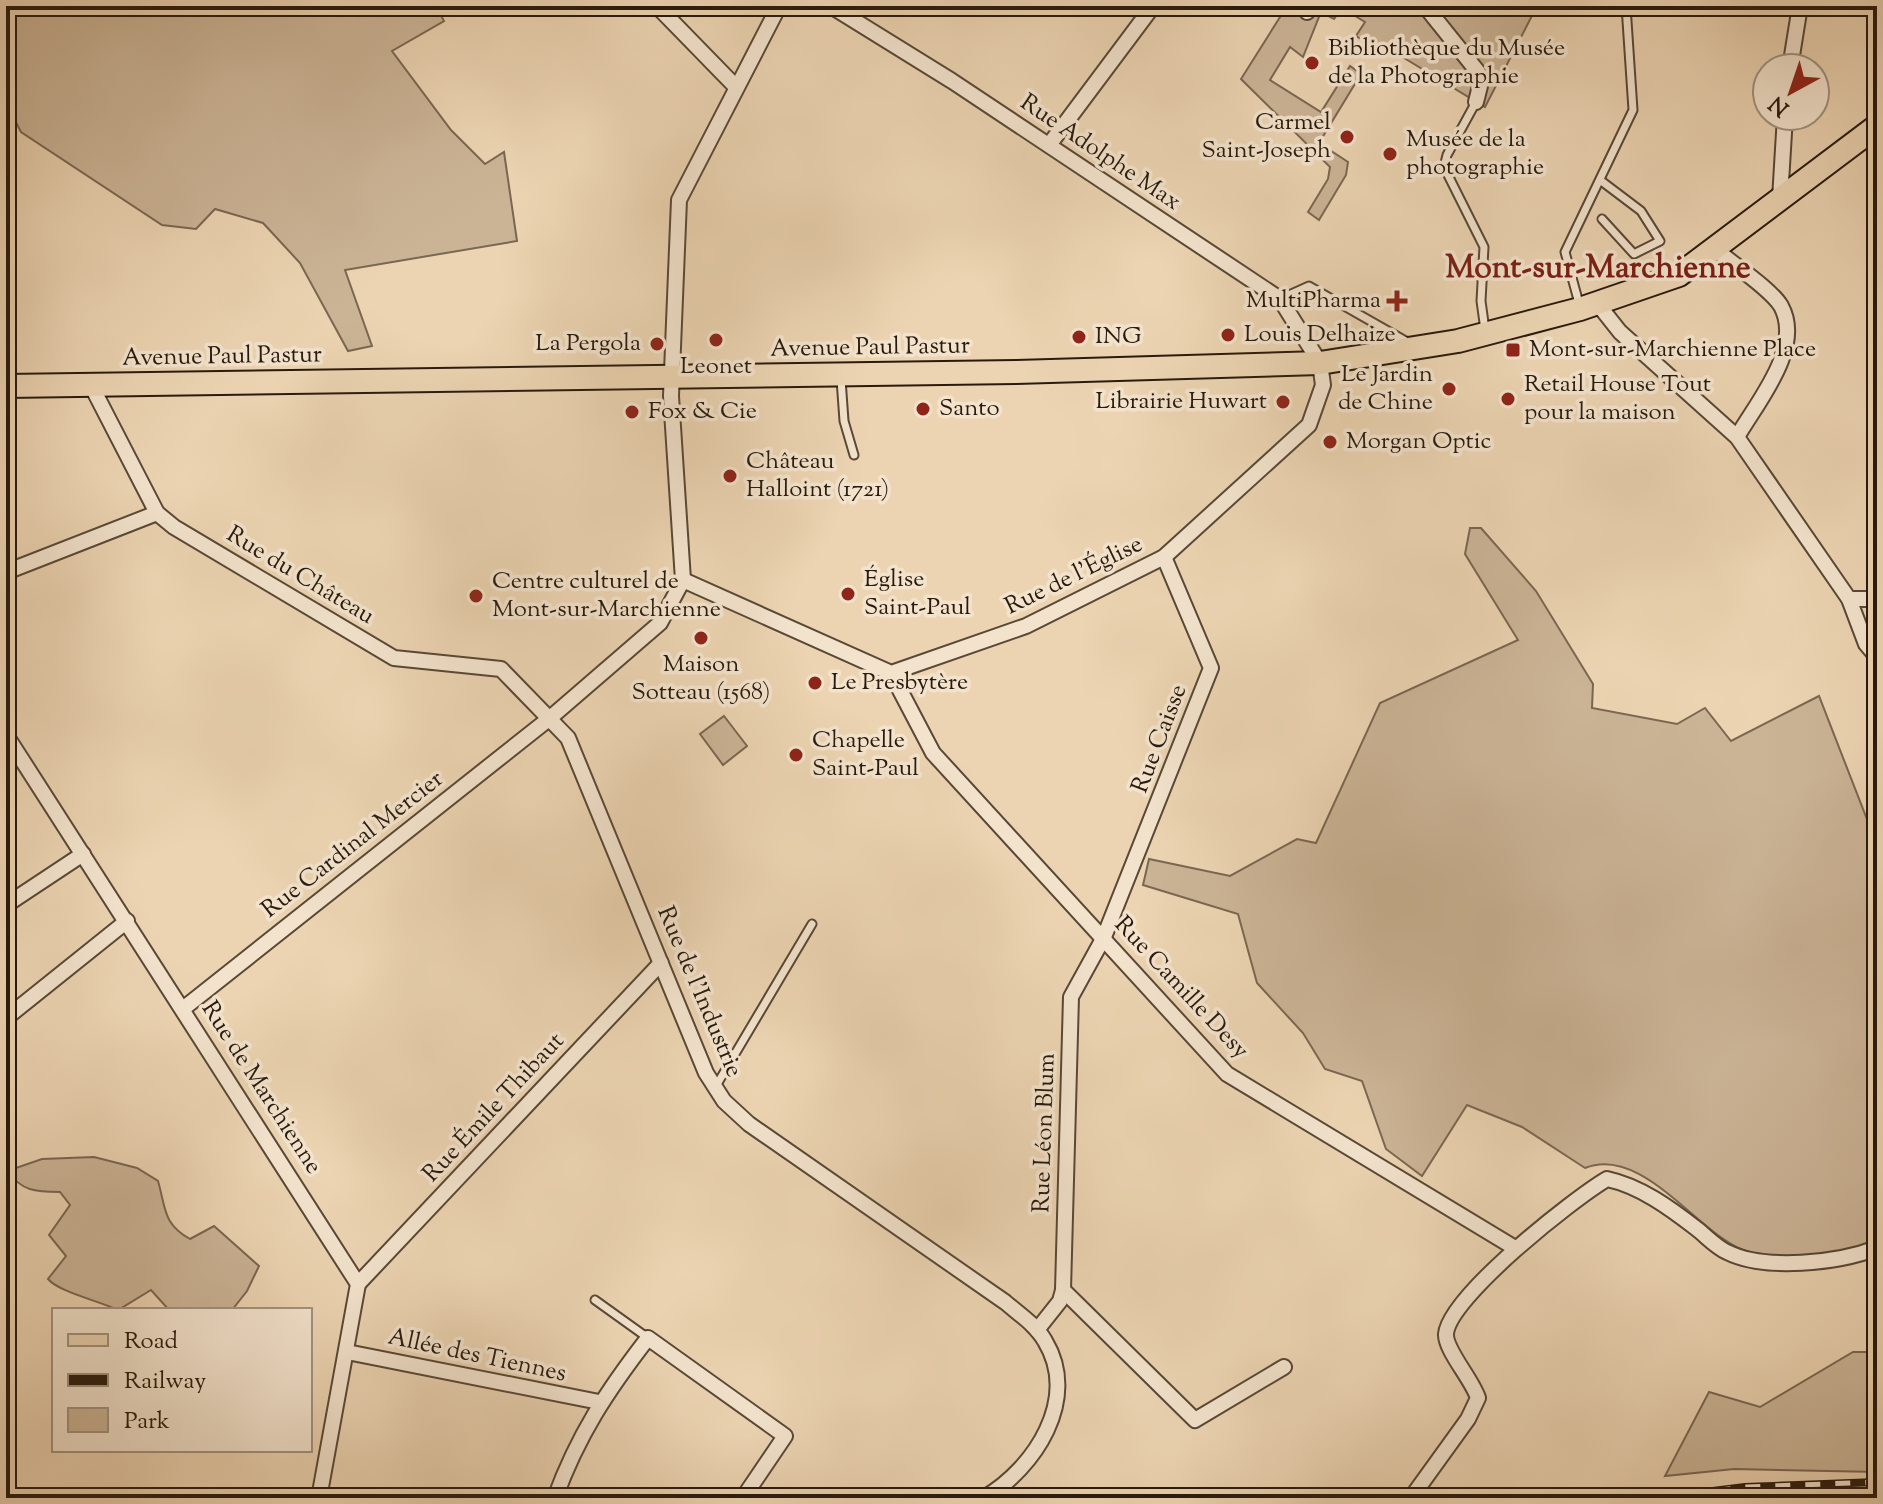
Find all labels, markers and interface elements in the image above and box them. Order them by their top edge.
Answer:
place label: Bibliothèque du Musée de la Photographie [1328,32,1565,94]
north arrow [1751,52,1831,132]
marker: Bibliothèque du Musée de la Photographie [1303,54,1321,72]
street label: Rue Adolphe Max [1013,87,1187,219]
text: N [1763,87,1797,123]
place label: Carmel Saint-Joseph [1201,106,1331,168]
place label: Musée de la photographie [1406,123,1544,185]
marker: Carmel Saint-Joseph [1338,128,1356,146]
marker: Musée de la photographie [1381,145,1399,163]
district label: Mont-sur-Marchienne [1445,246,1751,292]
place label: MultiPharma [1246,284,1381,318]
marker: MultiPharma [1388,292,1406,310]
place label: Louis Delhaize [1244,318,1396,352]
place label: ING [1095,320,1142,354]
marker: Louis Delhaize [1219,326,1237,344]
place label: La Pergola [535,327,641,361]
marker: ING [1070,328,1088,346]
street label: Avenue Paul Pastur [770,329,970,367]
marker: Leonet [707,331,725,349]
place label: Mont-sur-Marchienne Place [1529,333,1816,367]
marker: La Pergola [648,335,666,353]
street label: Avenue Paul Pastur [122,338,322,376]
marker: Mont-sur-Marchienne Place [1504,341,1522,359]
place label: Leonet [680,350,752,384]
place label: Le Jardin de Chine [1338,358,1433,420]
place label: Retail House Tout pour la maison [1524,368,1711,430]
marker: Le Jardin de Chine [1440,380,1458,398]
place label: Librairie Huwart [1095,385,1267,419]
marker: Retail House Tout pour la maison [1499,390,1517,408]
place label: Santo [939,392,1000,426]
marker: Librairie Huwart [1274,393,1292,411]
place label: Fox & Cie [648,395,757,429]
marker: Santo [914,400,932,418]
marker: Fox & Cie [623,403,641,421]
place label: Morgan Optic [1346,425,1491,459]
marker: Morgan Optic [1321,433,1339,451]
place label: Château Halloint (1721) [746,445,889,507]
marker: Château Halloint (1721) [721,467,739,485]
street label: Rue du Château [220,518,381,634]
street label: Rue de l'Église [999,528,1149,624]
place label: Église Saint-Paul [864,563,971,625]
place label: Centre culturel de Mont-sur-Marchienne [492,565,721,627]
marker: Église Saint-Paul [839,585,857,603]
marker: Centre culturel de Mont-sur-Marchienne [467,587,485,605]
marker: Maison Sotteau (1568) [692,629,710,647]
place label: Maison Sotteau (1568) [632,648,770,710]
place label: Le Presbytère [831,666,968,700]
marker: Le Presbytère [806,674,824,692]
street label: Rue Caisse [1124,680,1196,798]
place label: Chapelle Saint-Paul [812,724,919,786]
marker: Chapelle Saint-Paul [787,746,805,764]
street label: Rue Cardinal Mercier [255,763,451,927]
street label: Rue de l'Industrie [648,901,750,1083]
street label: Rue Camille Desy [1106,909,1256,1067]
street label: Rue de Marchienne [192,995,330,1181]
street label: Rue Émile Thibaut [415,1025,573,1191]
street label: Rue Léon Blum [1025,1052,1065,1213]
legend [52,1308,312,1452]
street label: Allée des Tiennes [385,1321,569,1391]
text: Road [124,1325,178,1359]
text: Railway [124,1365,206,1399]
text: Park [124,1405,170,1439]

